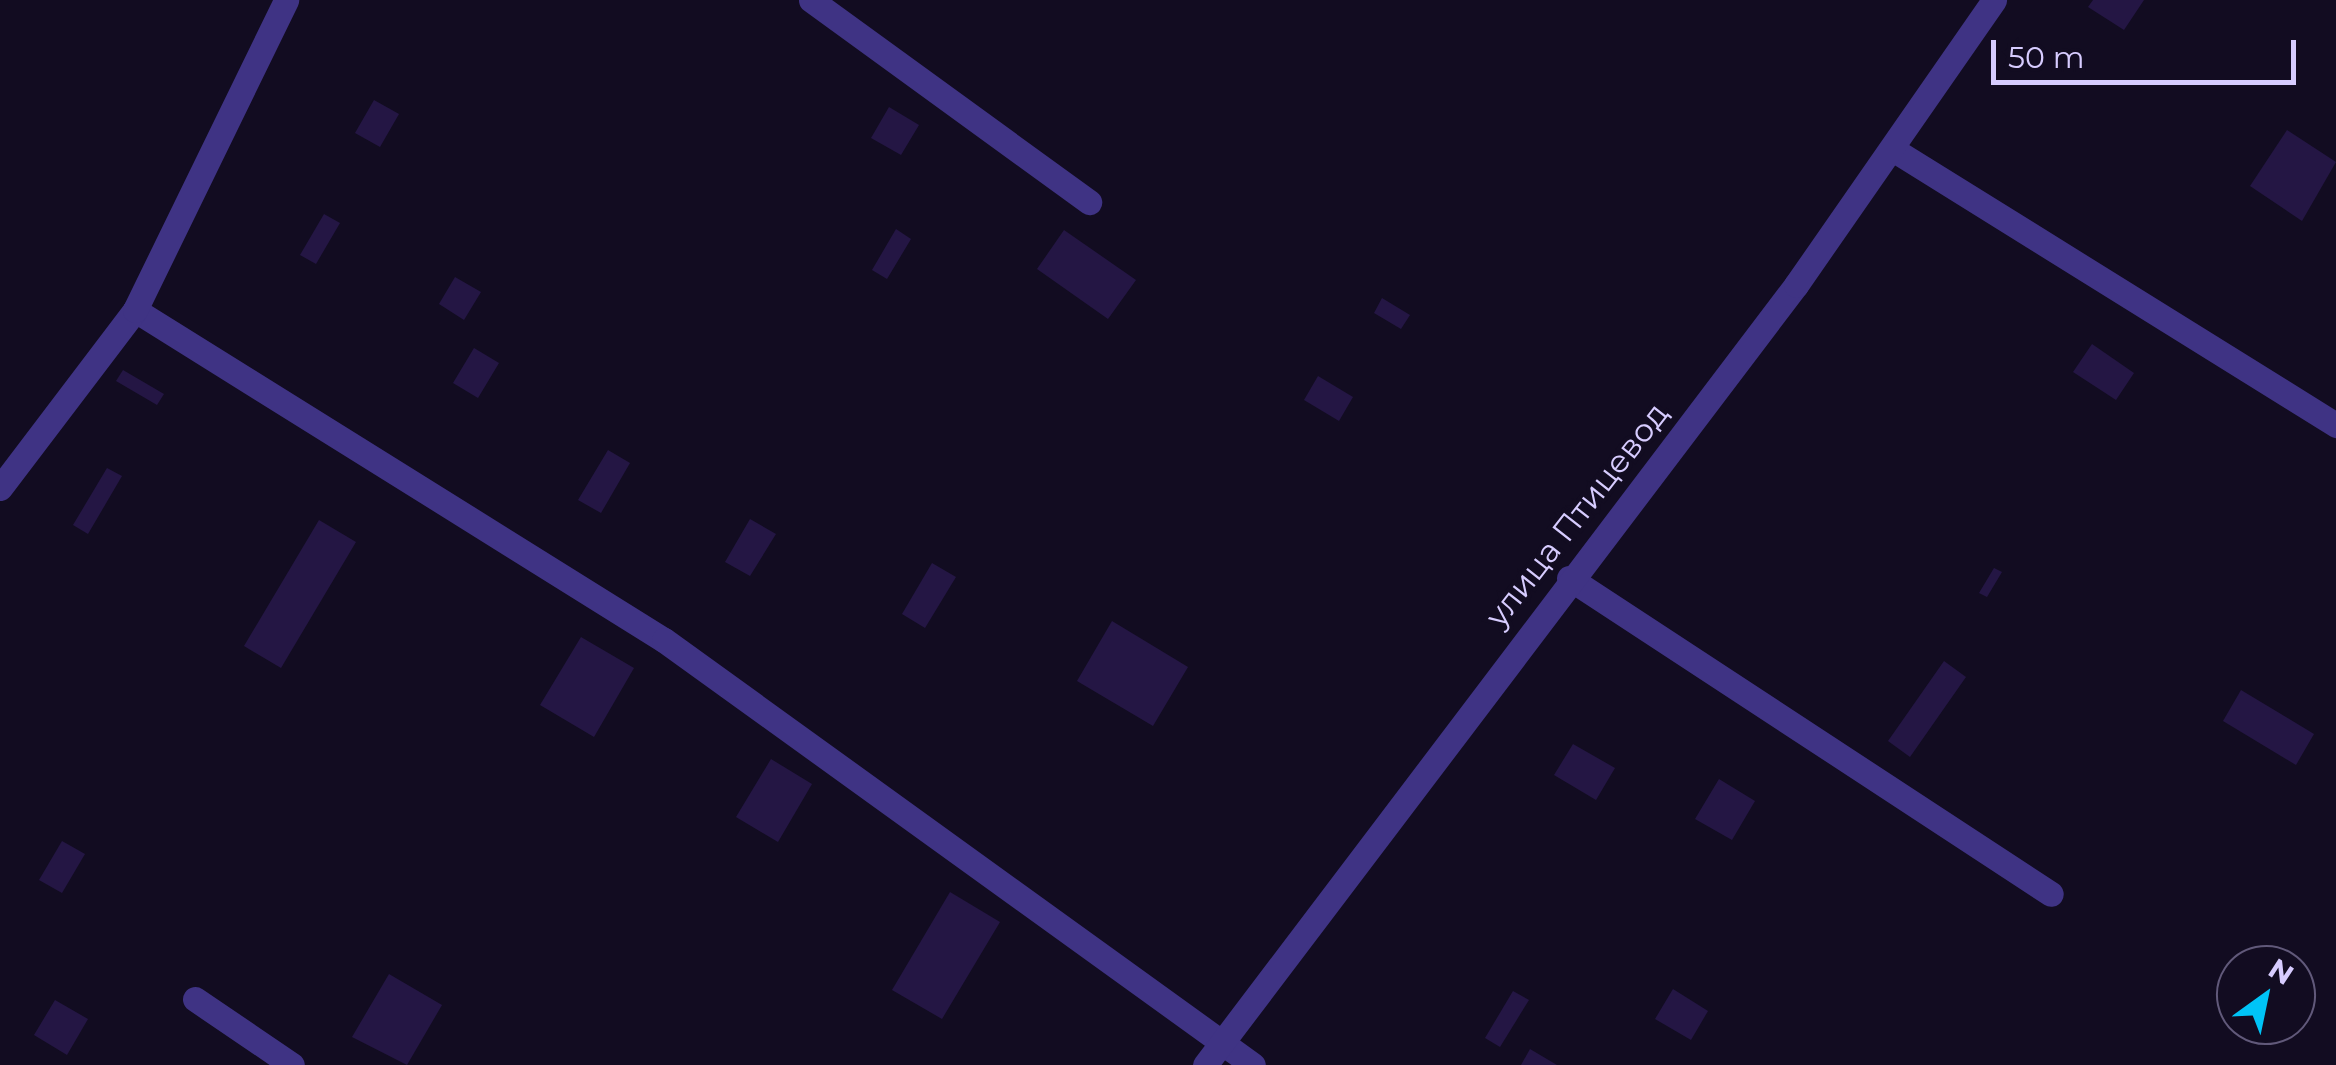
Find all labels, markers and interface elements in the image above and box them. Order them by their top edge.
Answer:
scale bar [1996,20,2301,82]
text: 50 m [2008,39,2085,76]
street label: улица Птицевод [1478,395,1676,635]
north arrow [2216,945,2316,1045]
text: N [2263,951,2300,992]

